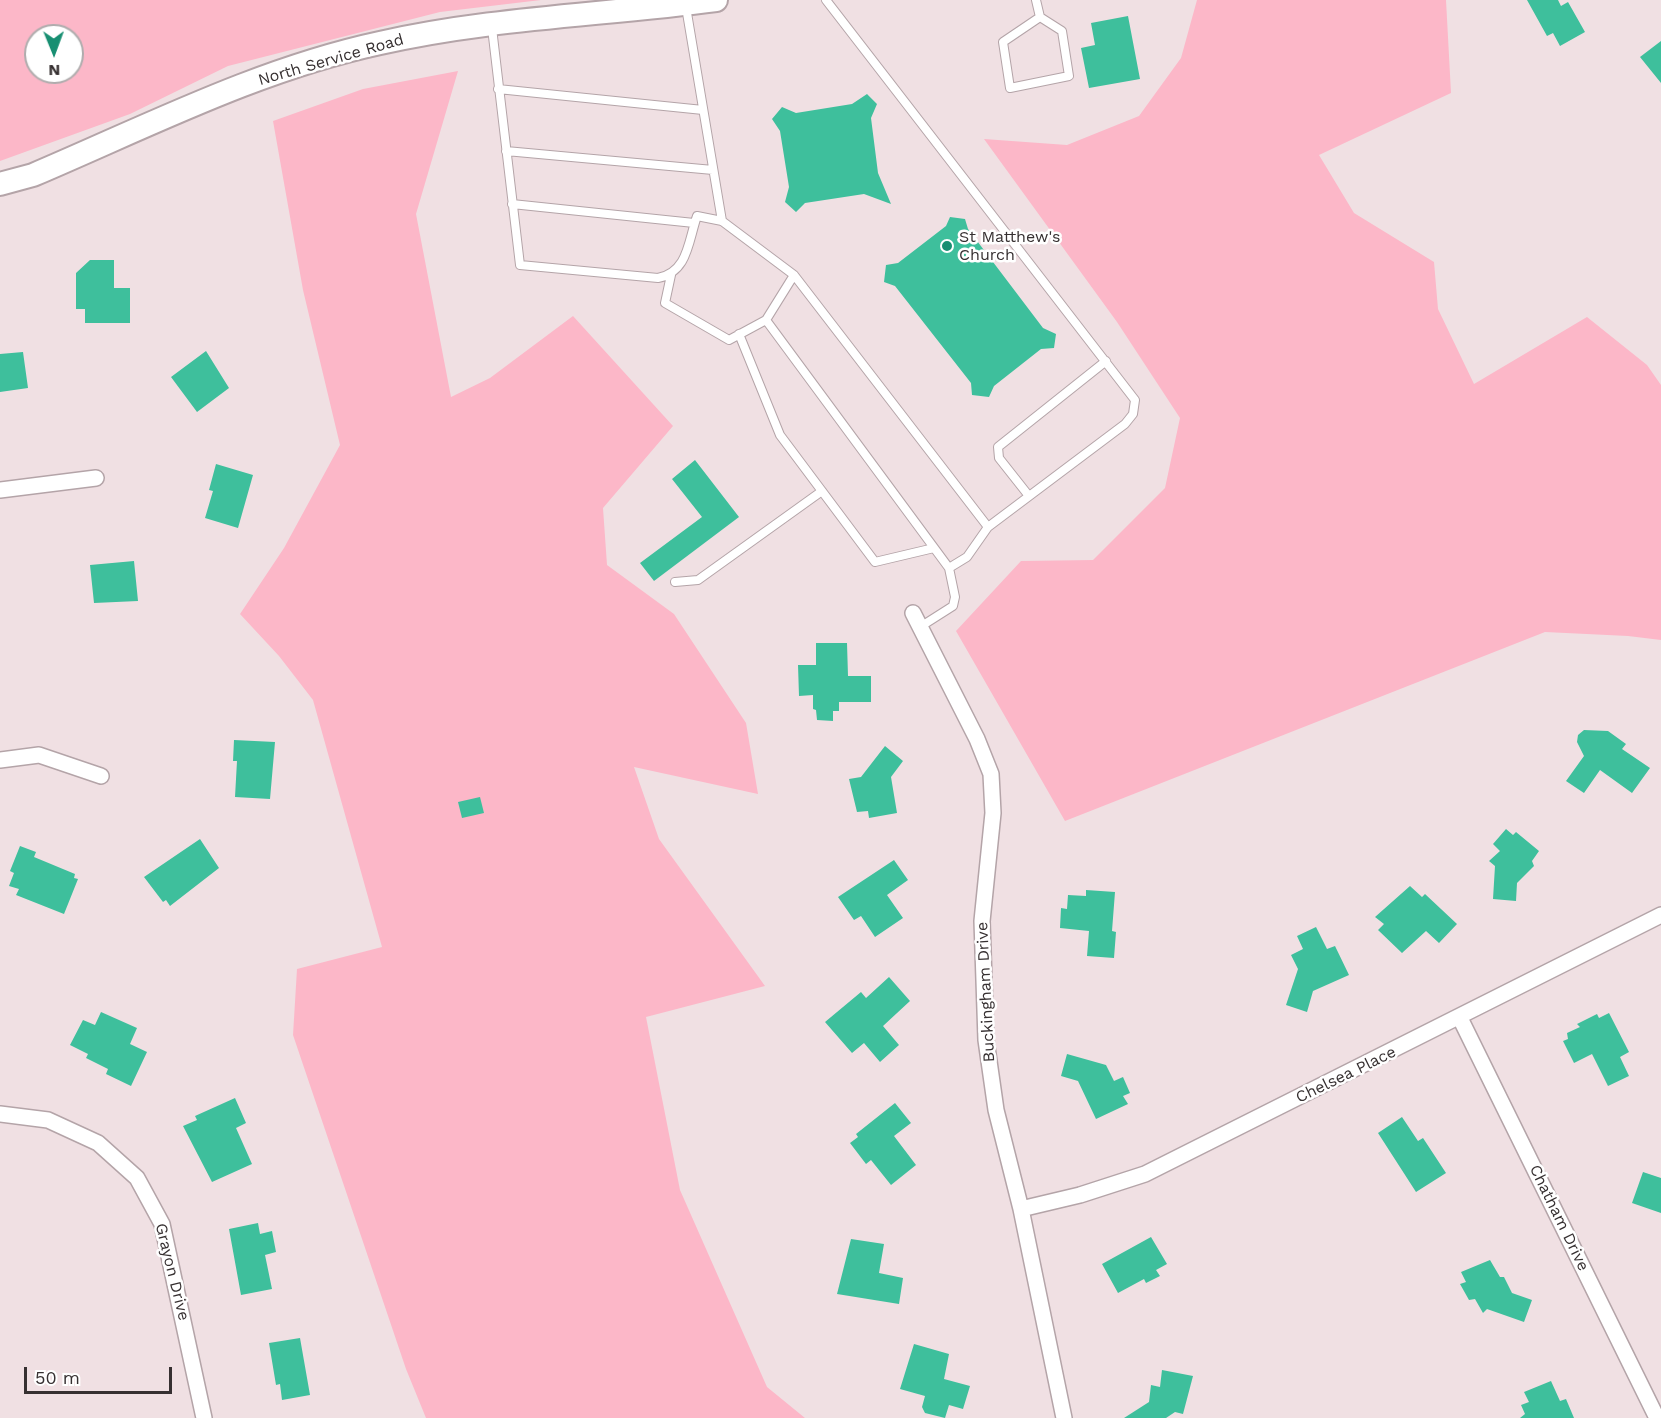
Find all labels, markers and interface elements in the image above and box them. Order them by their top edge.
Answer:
north arrow [24,24,84,84]
street label: North Service Road [256,30,406,90]
text: N [48,61,60,80]
place label: St Matthew's Church [959,227,1060,265]
marker: St Matthew's Church [940,239,954,253]
street label: Buckingham Drive [973,921,999,1063]
street label: Chelsea Place [1293,1042,1399,1108]
street label: Chatham Drive [1525,1162,1593,1274]
street label: Grayon Drive [151,1221,193,1323]
scale bar [27,1355,176,1393]
text: 50 m [35,1367,80,1388]

